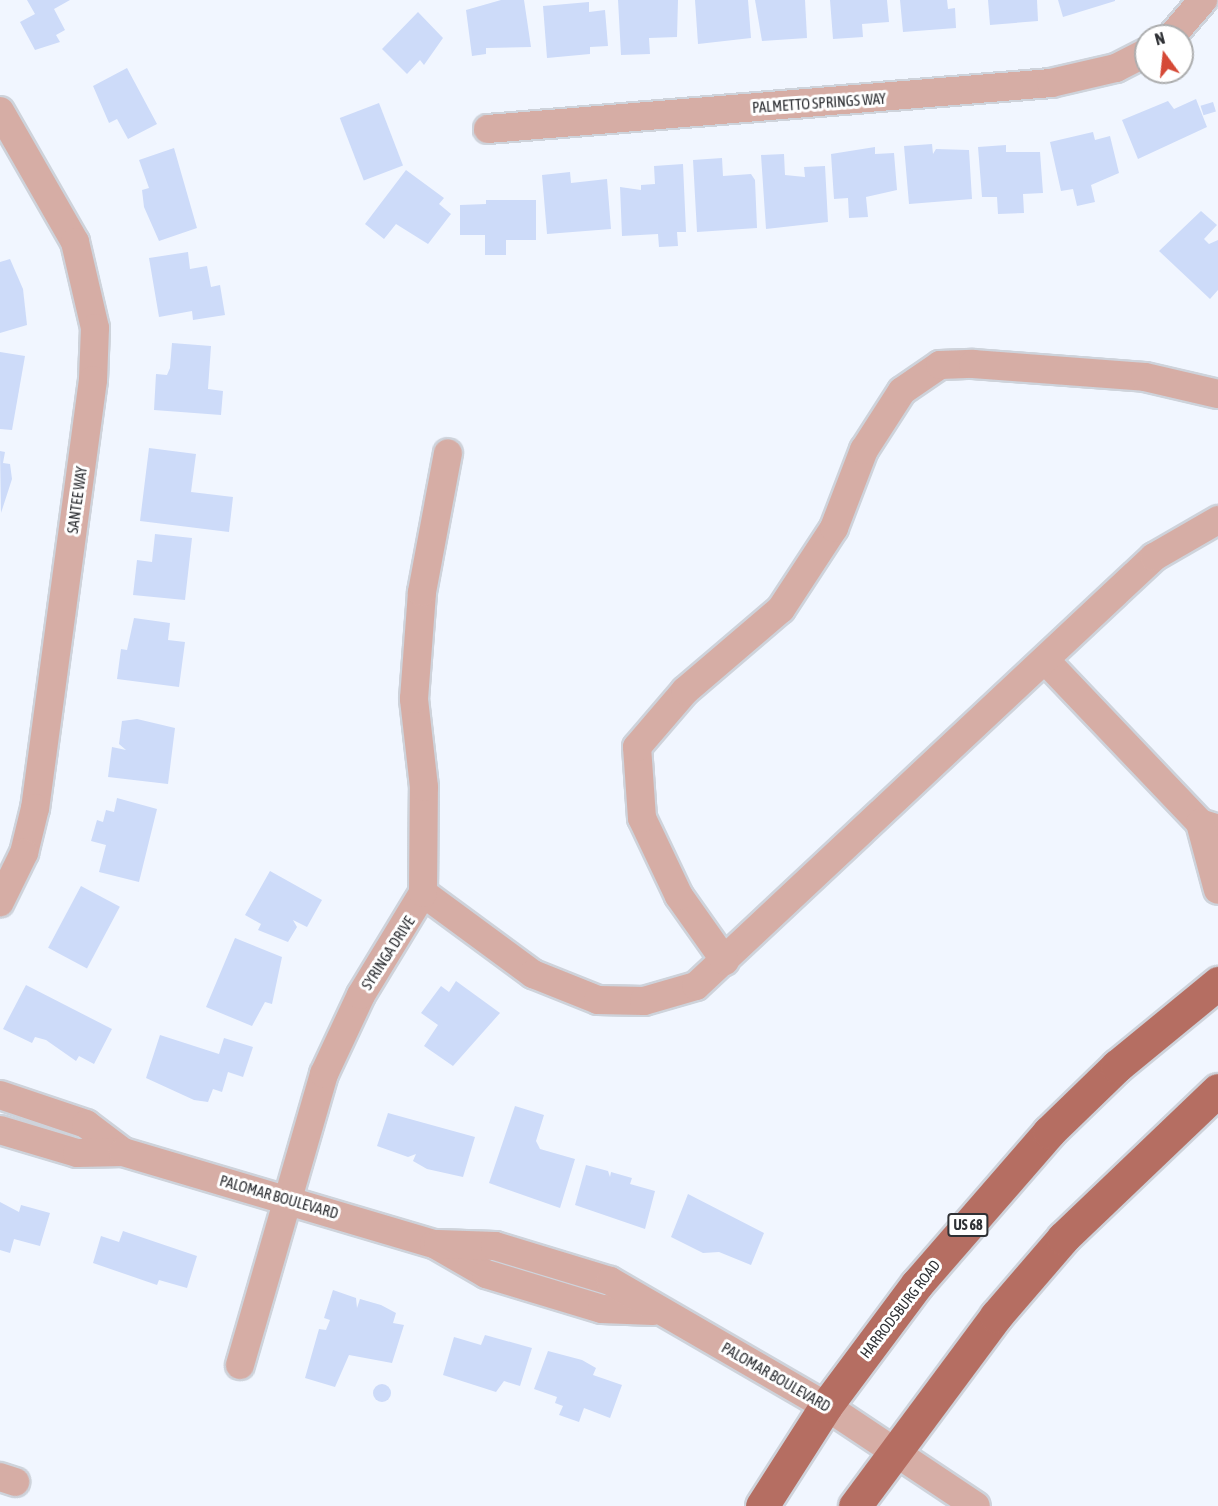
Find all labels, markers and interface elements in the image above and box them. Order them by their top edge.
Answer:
north arrow [1134,24,1194,84]
text: N [1153,29,1167,48]
street label: PALMETTO SPRINGS WAY [752,89,886,117]
street label: SANTEE WAY [63,465,91,535]
street label: SYRINGA DRIVE [358,913,418,993]
street label: PALOMAR BOULEVARD [218,1171,340,1223]
road number: US 68 [947,1214,989,1236]
street label: HARRODSBURG ROAD [856,1256,944,1362]
street label: PALOMAR BOULEVARD [718,1339,834,1415]

